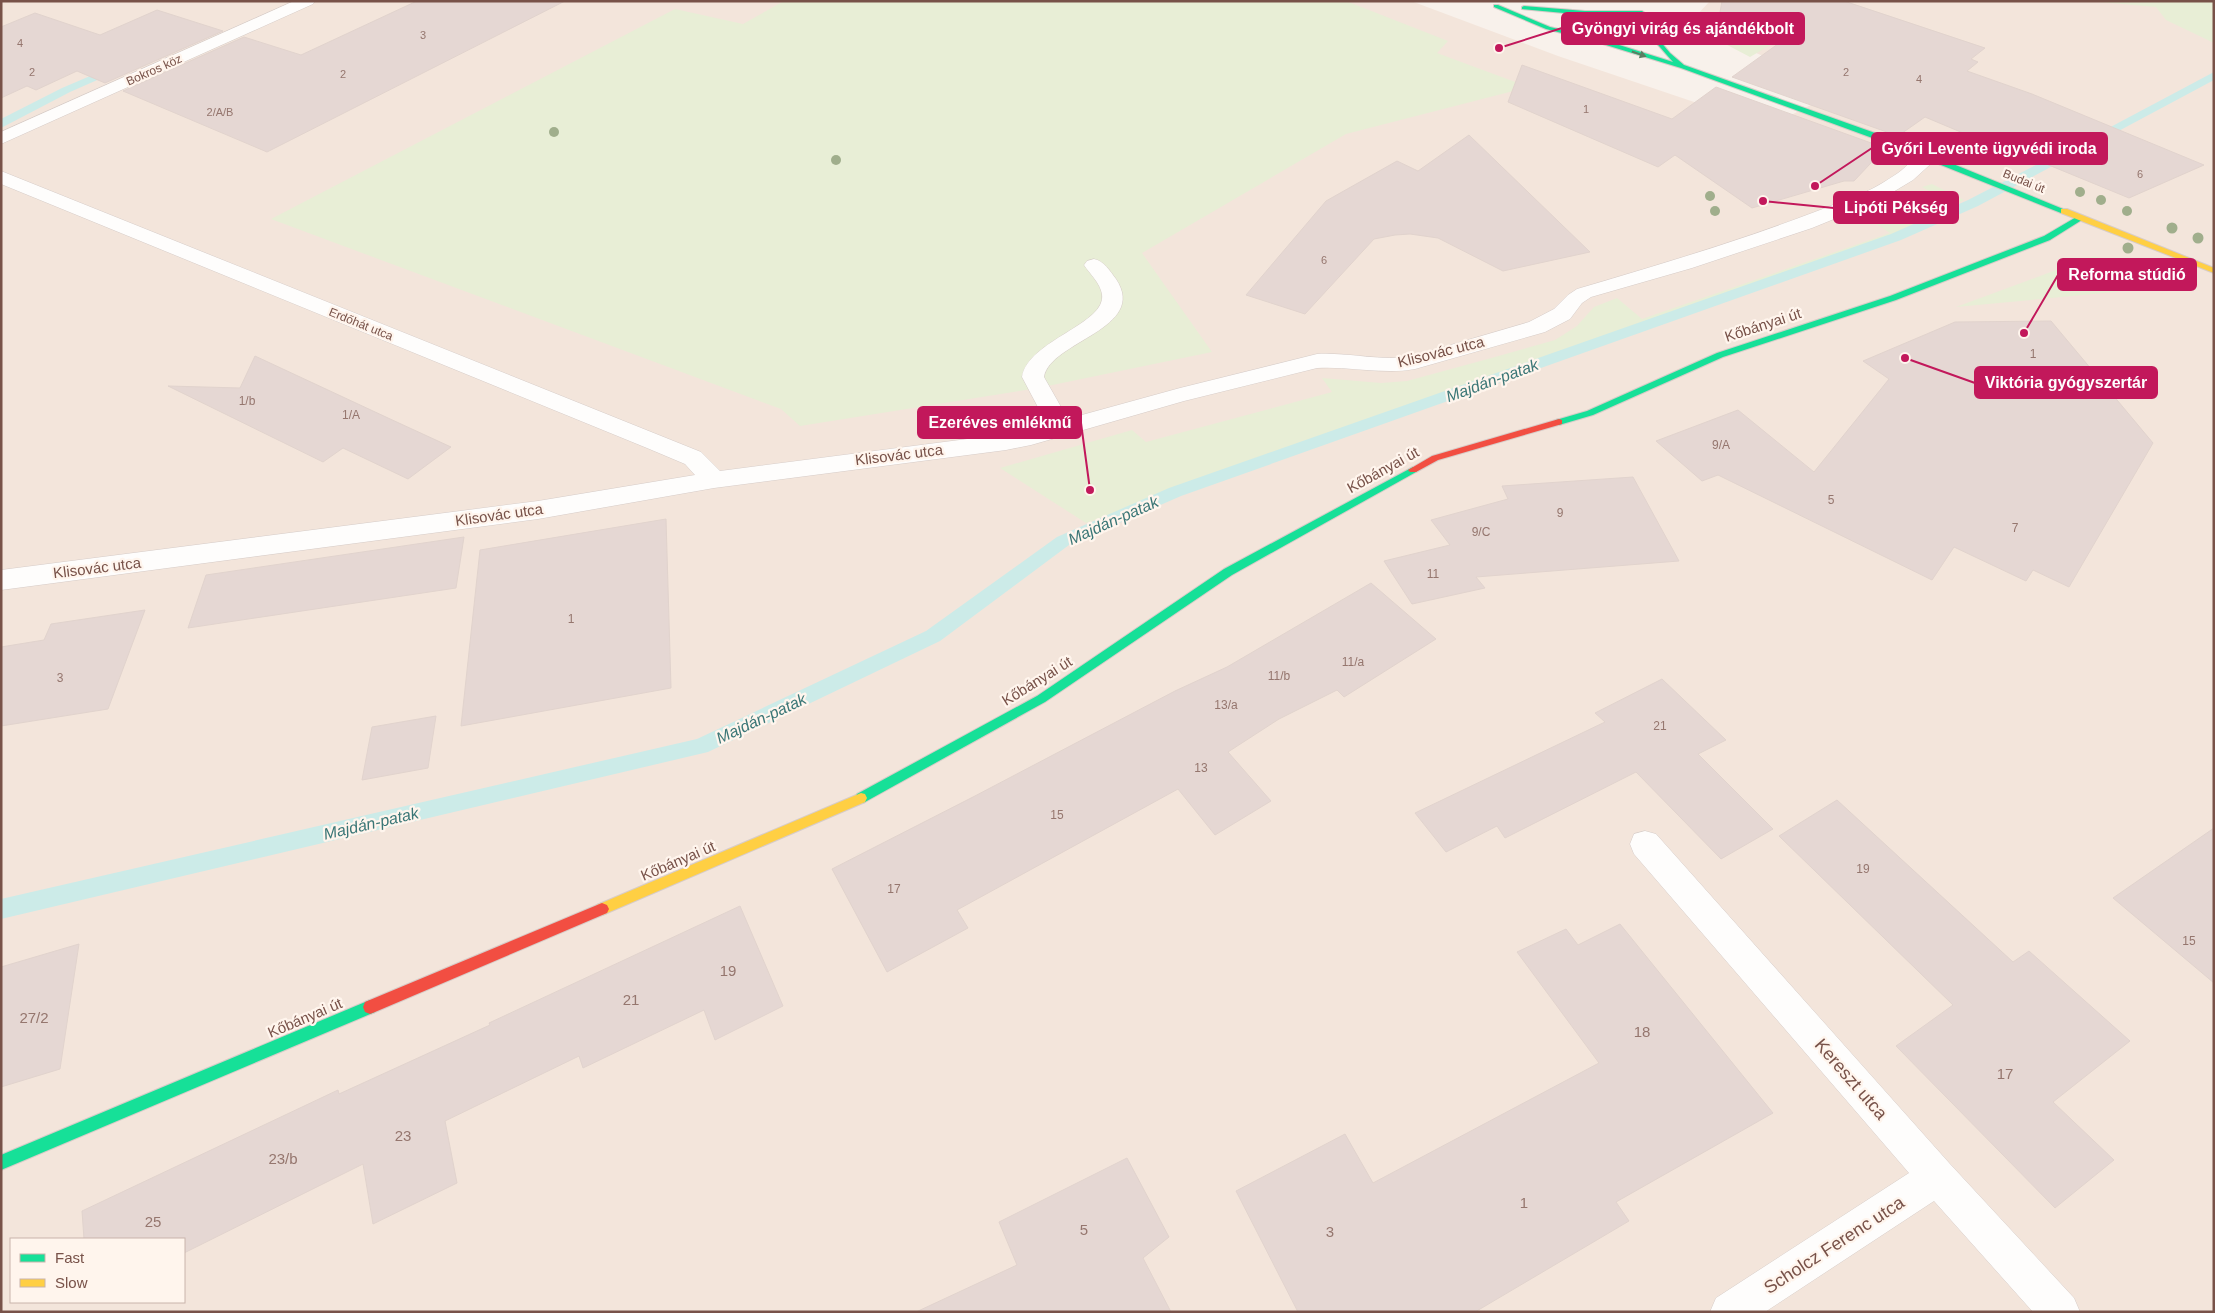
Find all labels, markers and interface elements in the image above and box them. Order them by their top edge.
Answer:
callout: Gyöngyi virág és ajándékbolt [1562,13,1804,44]
text: Gyöngyi virág és ajándékbolt [1572,20,1795,37]
house number: 3 [420,29,426,41]
house number: 4 [17,37,23,49]
one-way arrow [1632,50,1647,58]
street label: Bokros köz [124,52,184,88]
house number: 2 [29,66,35,78]
house number: 2 [1843,66,1849,78]
house number: 2 [340,68,346,80]
house number: 4 [1916,73,1922,85]
house number: 1 [1583,103,1589,115]
house number: 2/A/B [207,106,233,118]
callout: Győri Levente ügyvédi iroda [1872,133,2107,164]
text: Győri Levente ügyvédi iroda [1881,140,2097,157]
street label: Budai út [2001,166,2048,196]
house number: 6 [2137,168,2143,180]
callout: Lipóti Pékség [1834,192,1958,223]
text: Lipóti Pékség [1844,199,1948,216]
house number: 6 [1321,254,1327,266]
callout: Reforma stúdió [2058,259,2196,290]
text: Reforma stúdió [2068,266,2186,283]
street label: Kőbányai út [1723,304,1804,345]
street label: Erdőhát utca [327,305,395,343]
street label: Klisovác utca [1396,332,1486,370]
house number: 1 [2030,347,2037,361]
water label: Majdán-patak [1444,356,1542,405]
callout: Viktória gyógyszertár [1975,367,2157,398]
text: Viktória gyógyszertár [1985,374,2147,391]
house number: 1/b [239,394,256,408]
callout: Ezeréves emlékmű [918,407,1081,438]
house number: 1/A [342,408,360,422]
text: Ezeréves emlékmű [928,414,1072,431]
house number: 9/A [1712,438,1730,452]
street label: Klisovác utca [854,441,944,468]
street label: Kőbányai út [1344,443,1422,496]
water label: Majdán-patak [1065,493,1162,548]
house number: 5 [1828,493,1835,507]
street label: Klisovác utca [454,500,545,529]
house number: 9 [1557,506,1564,520]
house number: 7 [2012,521,2019,535]
house number: 9/C [1472,525,1491,539]
street label: Klisovác utca [52,554,142,581]
house number: 11 [1427,567,1440,581]
house number: 1 [568,612,575,626]
street label: Kőbányai út [999,652,1076,709]
house number: 11/a [1342,655,1365,669]
house number: 11/b [1268,669,1291,683]
house number: 3 [57,671,64,685]
water label: Majdán-patak [714,690,810,747]
house number: 13/a [1214,698,1238,712]
house number: 21 [1653,719,1667,733]
house number: 13 [1194,761,1208,775]
water label: Majdán-patak [322,804,421,843]
house number: 15 [1050,808,1064,822]
street label: Kőbányai út [638,837,718,884]
house number: 19 [1856,862,1870,876]
house number: 17 [887,882,901,896]
house number: 15 [2182,934,2196,948]
house number: 19 [720,962,736,979]
house number: 21 [623,991,639,1008]
street label: Kőbányai út [265,994,345,1041]
house number: 27/2 [19,1009,49,1026]
house number: 18 [1634,1023,1650,1040]
street label: Kereszt utca [1811,1035,1892,1124]
house number: 17 [1997,1065,2013,1082]
house number: 23 [395,1127,411,1144]
house number: 23/b [268,1150,298,1167]
street label: Scholcz Ferenc utca [1760,1192,1909,1298]
house number: 1 [1520,1194,1528,1211]
house number: 25 [145,1213,161,1230]
house number: 5 [1080,1221,1088,1238]
house number: 3 [1326,1223,1334,1240]
legend [10,1238,185,1303]
text: Fast [55,1249,85,1266]
text: Slow [55,1274,88,1291]

